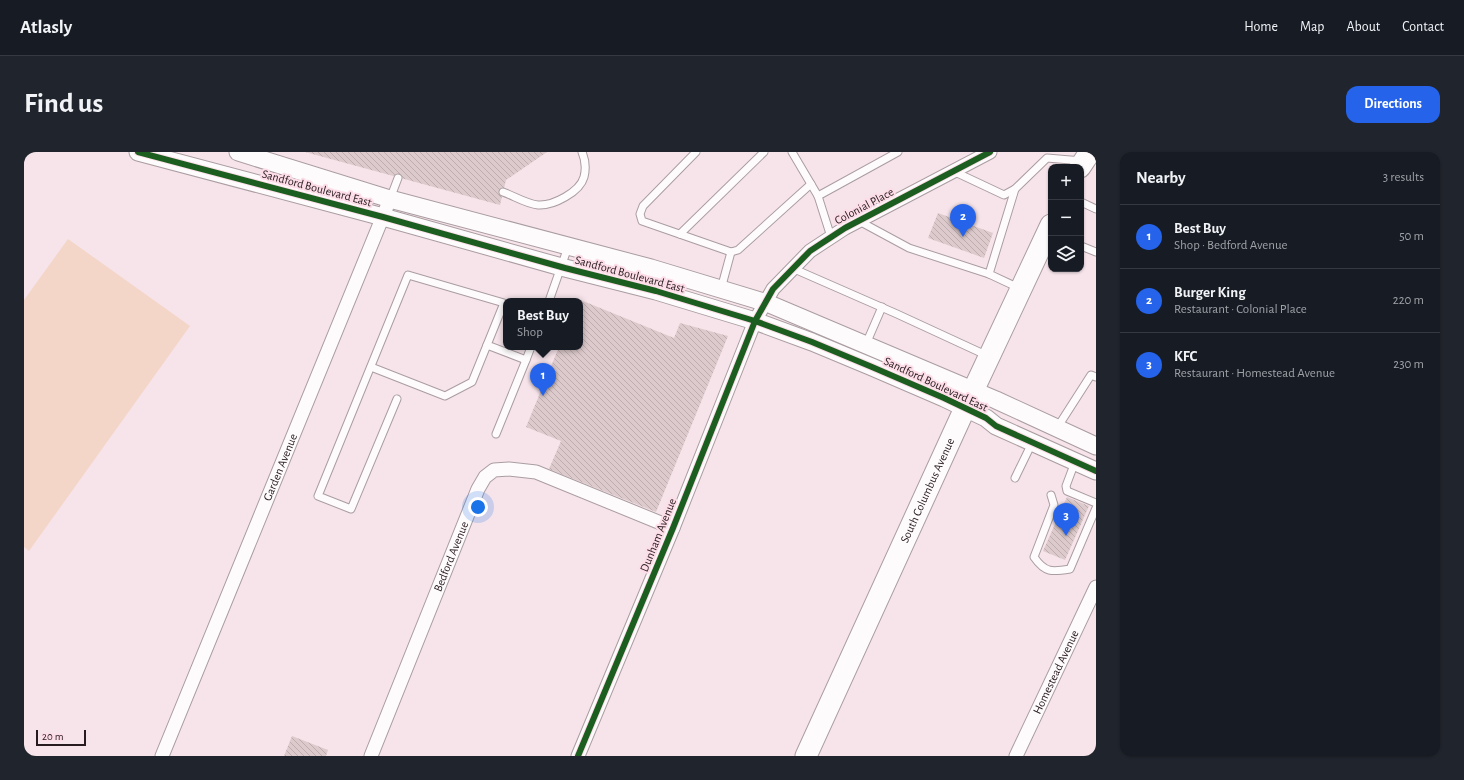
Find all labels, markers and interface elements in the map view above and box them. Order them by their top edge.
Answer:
text: Atlasly [20,18,72,37]
text: Home [1244,20,1278,34]
text: Map [1300,20,1324,34]
text: About [1346,20,1380,34]
text: Contact [1402,20,1444,34]
button: Directions [1346,86,1440,123]
text: Find us [24,90,103,118]
map controls [1048,164,1084,272]
button: + [1048,164,1084,200]
street label: Sandford Boulevard East [261,168,373,208]
text: Nearby [1136,169,1186,186]
text: 3 results [1383,171,1424,184]
street label: Colonial Place [832,185,896,227]
button: − [1048,200,1084,236]
pin: 2 [950,204,976,237]
text: Best Buy [1174,221,1226,236]
text: 1 [1147,230,1151,243]
text: 50 m [1399,230,1424,243]
button: layers [1048,236,1084,272]
text: Shop · Bedford Avenue [1174,239,1288,252]
street label: Sandford Boulevard East [574,254,686,294]
text: Burger King [1174,285,1246,300]
text: 2 [1146,294,1152,307]
text: 220 m [1393,294,1424,307]
popup [503,298,583,350]
text: Restaurant · Colonial Place [1174,303,1307,316]
text: Best Buy [517,308,569,323]
text: Shop [517,326,543,339]
text: KFC [1174,349,1197,364]
street label: Sandford Boulevard East [882,355,990,413]
text: 3 [1146,358,1152,371]
text: 230 m [1393,358,1424,371]
pin: 1 [530,363,556,396]
text: Restaurant · Homestead Avenue [1174,367,1335,380]
street label: Garden Avenue [261,432,299,503]
street label: South Columbus Avenue [898,436,956,545]
your location [468,497,488,517]
street label: Dunham Avenue [638,497,678,573]
pin: 3 [1053,503,1079,536]
street label: Bedford Avenue [432,520,470,593]
street label: Homestead Avenue [1031,628,1081,716]
scale bar [36,728,86,747]
text: 20 m [42,731,63,742]

